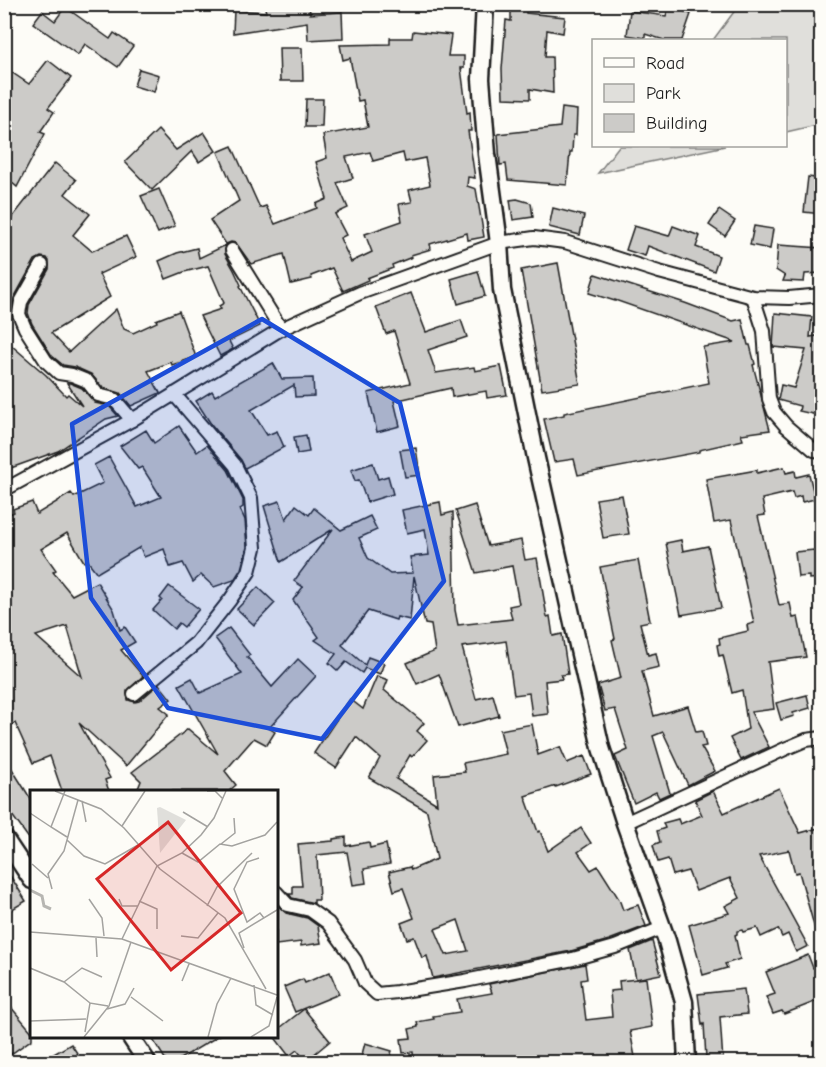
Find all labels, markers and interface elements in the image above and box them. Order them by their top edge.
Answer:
legend [592,39,787,147]
text: Road [646,53,685,74]
text: Park [646,83,681,104]
text: Building [646,113,708,134]
inset map [30,790,278,1037]

